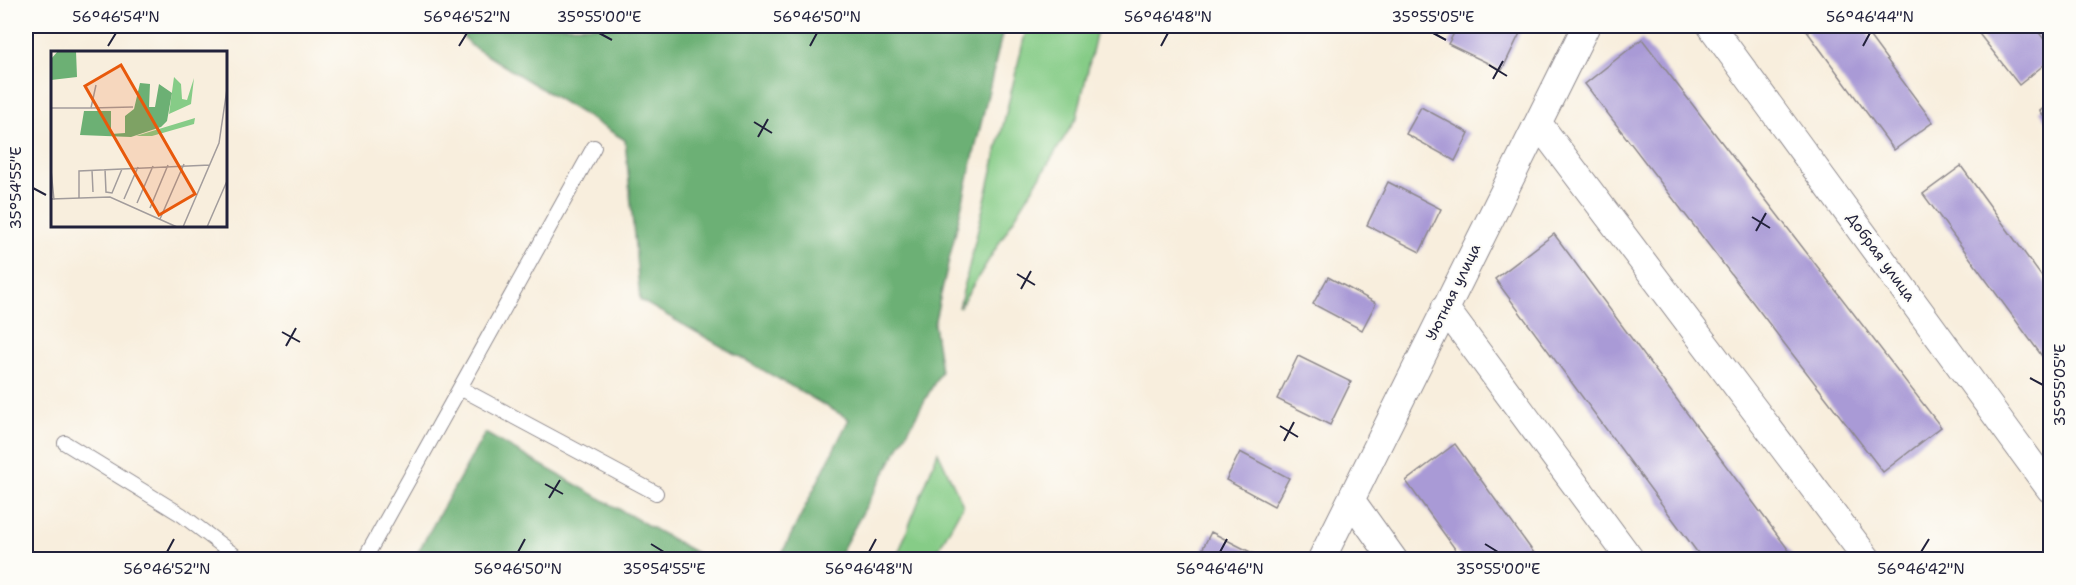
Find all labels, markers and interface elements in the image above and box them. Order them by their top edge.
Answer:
text: 56°46'54"N [72,7,160,27]
text: 56°46'52"N [424,7,510,27]
text: 35°55'00"E [557,7,641,27]
text: 56°46'50"N [773,7,861,27]
text: 56°46'48"N [1124,7,1212,27]
text: 35°55'05"E [1392,7,1475,27]
text: 56°46'44"N [1826,7,1914,27]
inset map [51,51,226,226]
text: 35°54'55"E [6,146,26,230]
street label: Добрая улица [1842,208,1921,306]
street label: Уютная улица [1421,240,1485,344]
text: 35°55'05"E [2050,344,2070,427]
text: 56°46'52"N [124,559,210,579]
text: 56°46'50"N [474,559,562,579]
text: 35°54'55"E [622,559,706,579]
text: 56°46'48"N [825,559,913,579]
text: 56°46'46"N [1176,559,1264,579]
text: 35°55'00"E [1456,559,1540,579]
text: 56°46'42"N [1877,559,1965,579]

